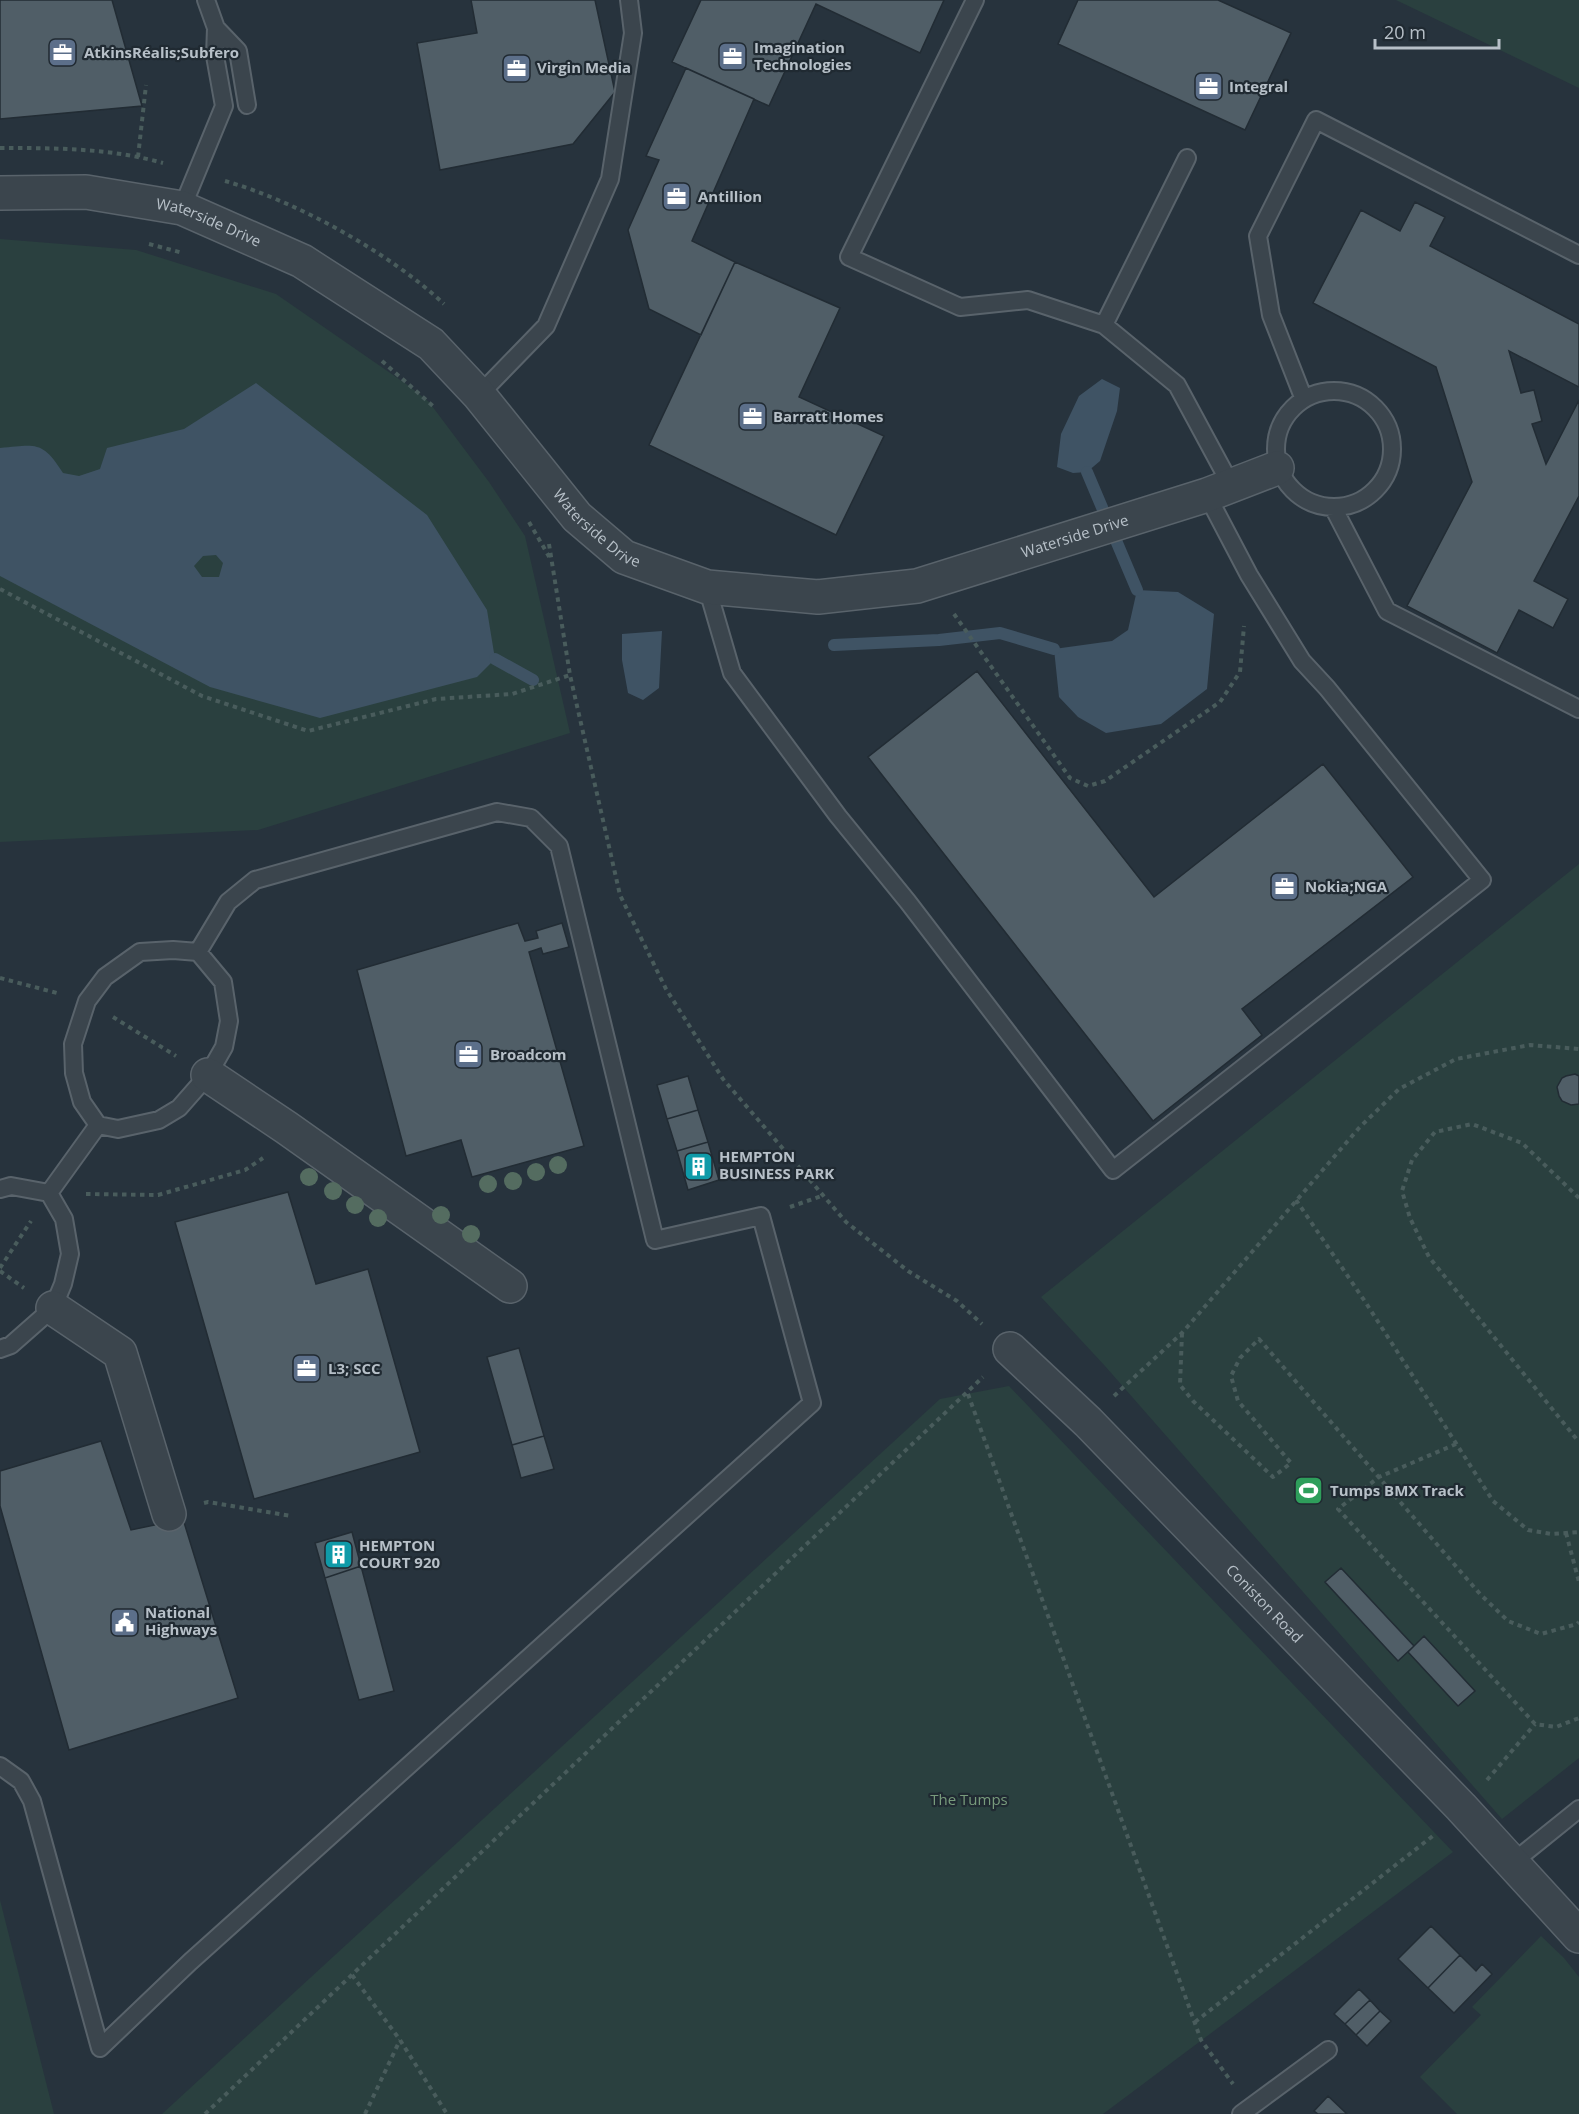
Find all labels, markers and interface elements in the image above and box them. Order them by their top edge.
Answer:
scale bar [1375,12,1500,50]
text: 20 m [1384,20,1426,44]
office icon: AtkinsRéalis;Subfero [47,37,79,69]
place label: Imagination Technologies [754,37,852,74]
office icon: Imagination Technologies [717,41,749,73]
place label: AtkinsRéalis;Subfero [84,42,239,62]
office icon: Virgin Media [500,52,532,84]
place label: Virgin Media [537,57,631,77]
office icon: Integral [1192,71,1224,103]
place label: Integral [1229,76,1288,96]
office icon: Antillion [661,181,693,213]
place label: Antillion [698,186,762,206]
street label: Waterside Drive [155,193,265,251]
office icon: Barratt Homes [736,401,768,433]
place label: Barratt Homes [773,406,884,426]
street label: Waterside Drive [549,484,643,571]
street label: Waterside Drive [1019,509,1131,562]
office icon: Nokia;NGA [1268,871,1300,903]
place label: Nokia;NGA [1305,876,1388,896]
office icon: Broadcom [453,1039,485,1071]
place label: Broadcom [490,1044,566,1064]
place label: HEMPTON BUSINESS PARK [719,1146,834,1183]
building icon: HEMPTON BUSINESS PARK [682,1150,714,1182]
office icon: L3; SCC [291,1353,323,1385]
place label: L3; SCC [328,1358,381,1378]
sports icon: Tumps BMX Track [1293,1475,1325,1507]
place label: Tumps BMX Track [1330,1480,1465,1500]
place label: HEMPTON COURT 920 [359,1535,440,1572]
building icon: HEMPTON COURT 920 [322,1539,354,1571]
street label: Coniston Road [1222,1560,1308,1647]
place label: National Highways [145,1602,217,1639]
public building icon: National Highways [108,1606,140,1638]
park label: The Tumps [930,1789,1008,1809]

